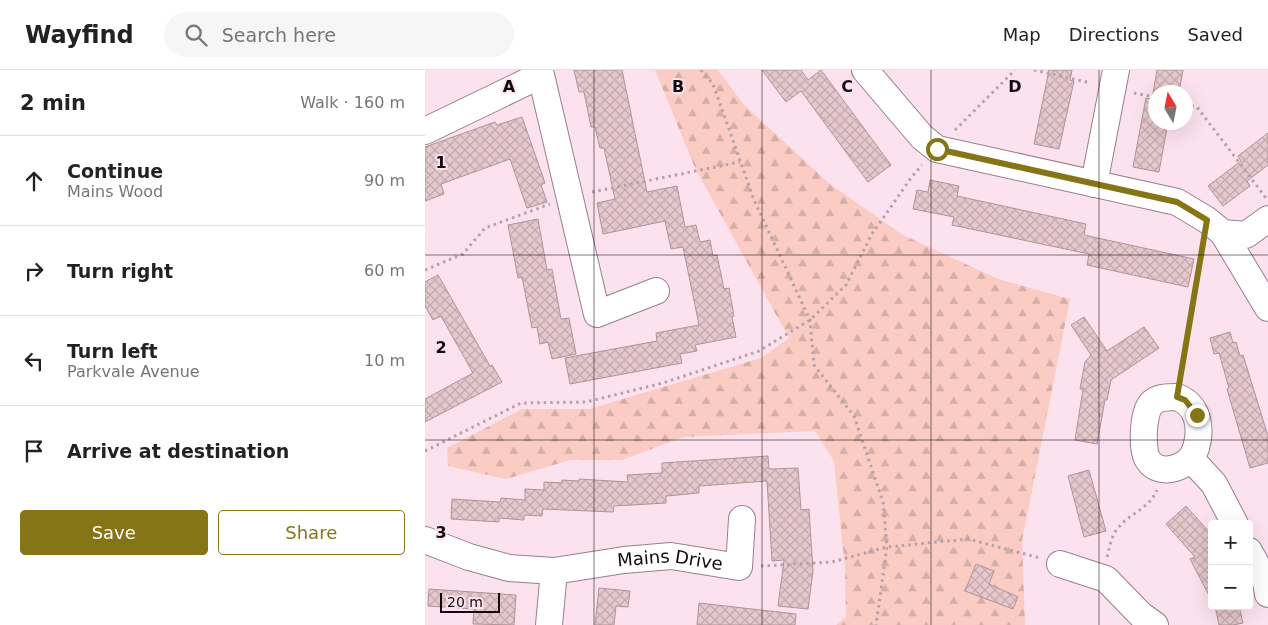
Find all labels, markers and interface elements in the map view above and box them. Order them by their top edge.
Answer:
search box [164,12,514,57]
text: Wayfind [25,21,134,49]
icon: search [182,21,210,49]
text: Search here [222,24,336,46]
text: Map [1003,24,1041,45]
text: Directions [1069,24,1159,45]
text: Saved [1187,24,1243,45]
text: A [503,77,516,96]
text: B [672,77,684,96]
text: C [841,77,853,96]
text: D [1008,77,1022,96]
north arrow [1148,85,1193,130]
text: 2 min [20,91,86,115]
text: Walk · 160 m [300,93,405,112]
route start [926,138,949,161]
text: 1 [435,153,447,172]
text: Continue [67,160,163,182]
icon: ahead [20,167,48,195]
text: 90 m [364,171,405,190]
text: Mains Wood [67,182,163,201]
icon: right [20,257,48,285]
text: Turn right [67,260,173,282]
text: 60 m [364,261,405,280]
text: 2 [435,338,447,357]
text: Turn left [67,340,158,362]
icon: left [20,347,48,375]
text: 10 m [364,351,405,370]
text: Parkvale Avenue [67,362,200,381]
route end [1186,404,1209,427]
icon: arrive [20,437,48,465]
text: Arrive at destination [67,440,289,462]
button: Save [20,510,208,555]
button: Share [218,510,405,555]
map controls [1208,520,1253,610]
button: + [1208,520,1253,565]
text: 3 [435,523,447,542]
street label: Mains Drive [616,545,724,574]
button: − [1208,565,1253,610]
scale bar [440,590,500,613]
text: 20 m [447,594,483,610]

